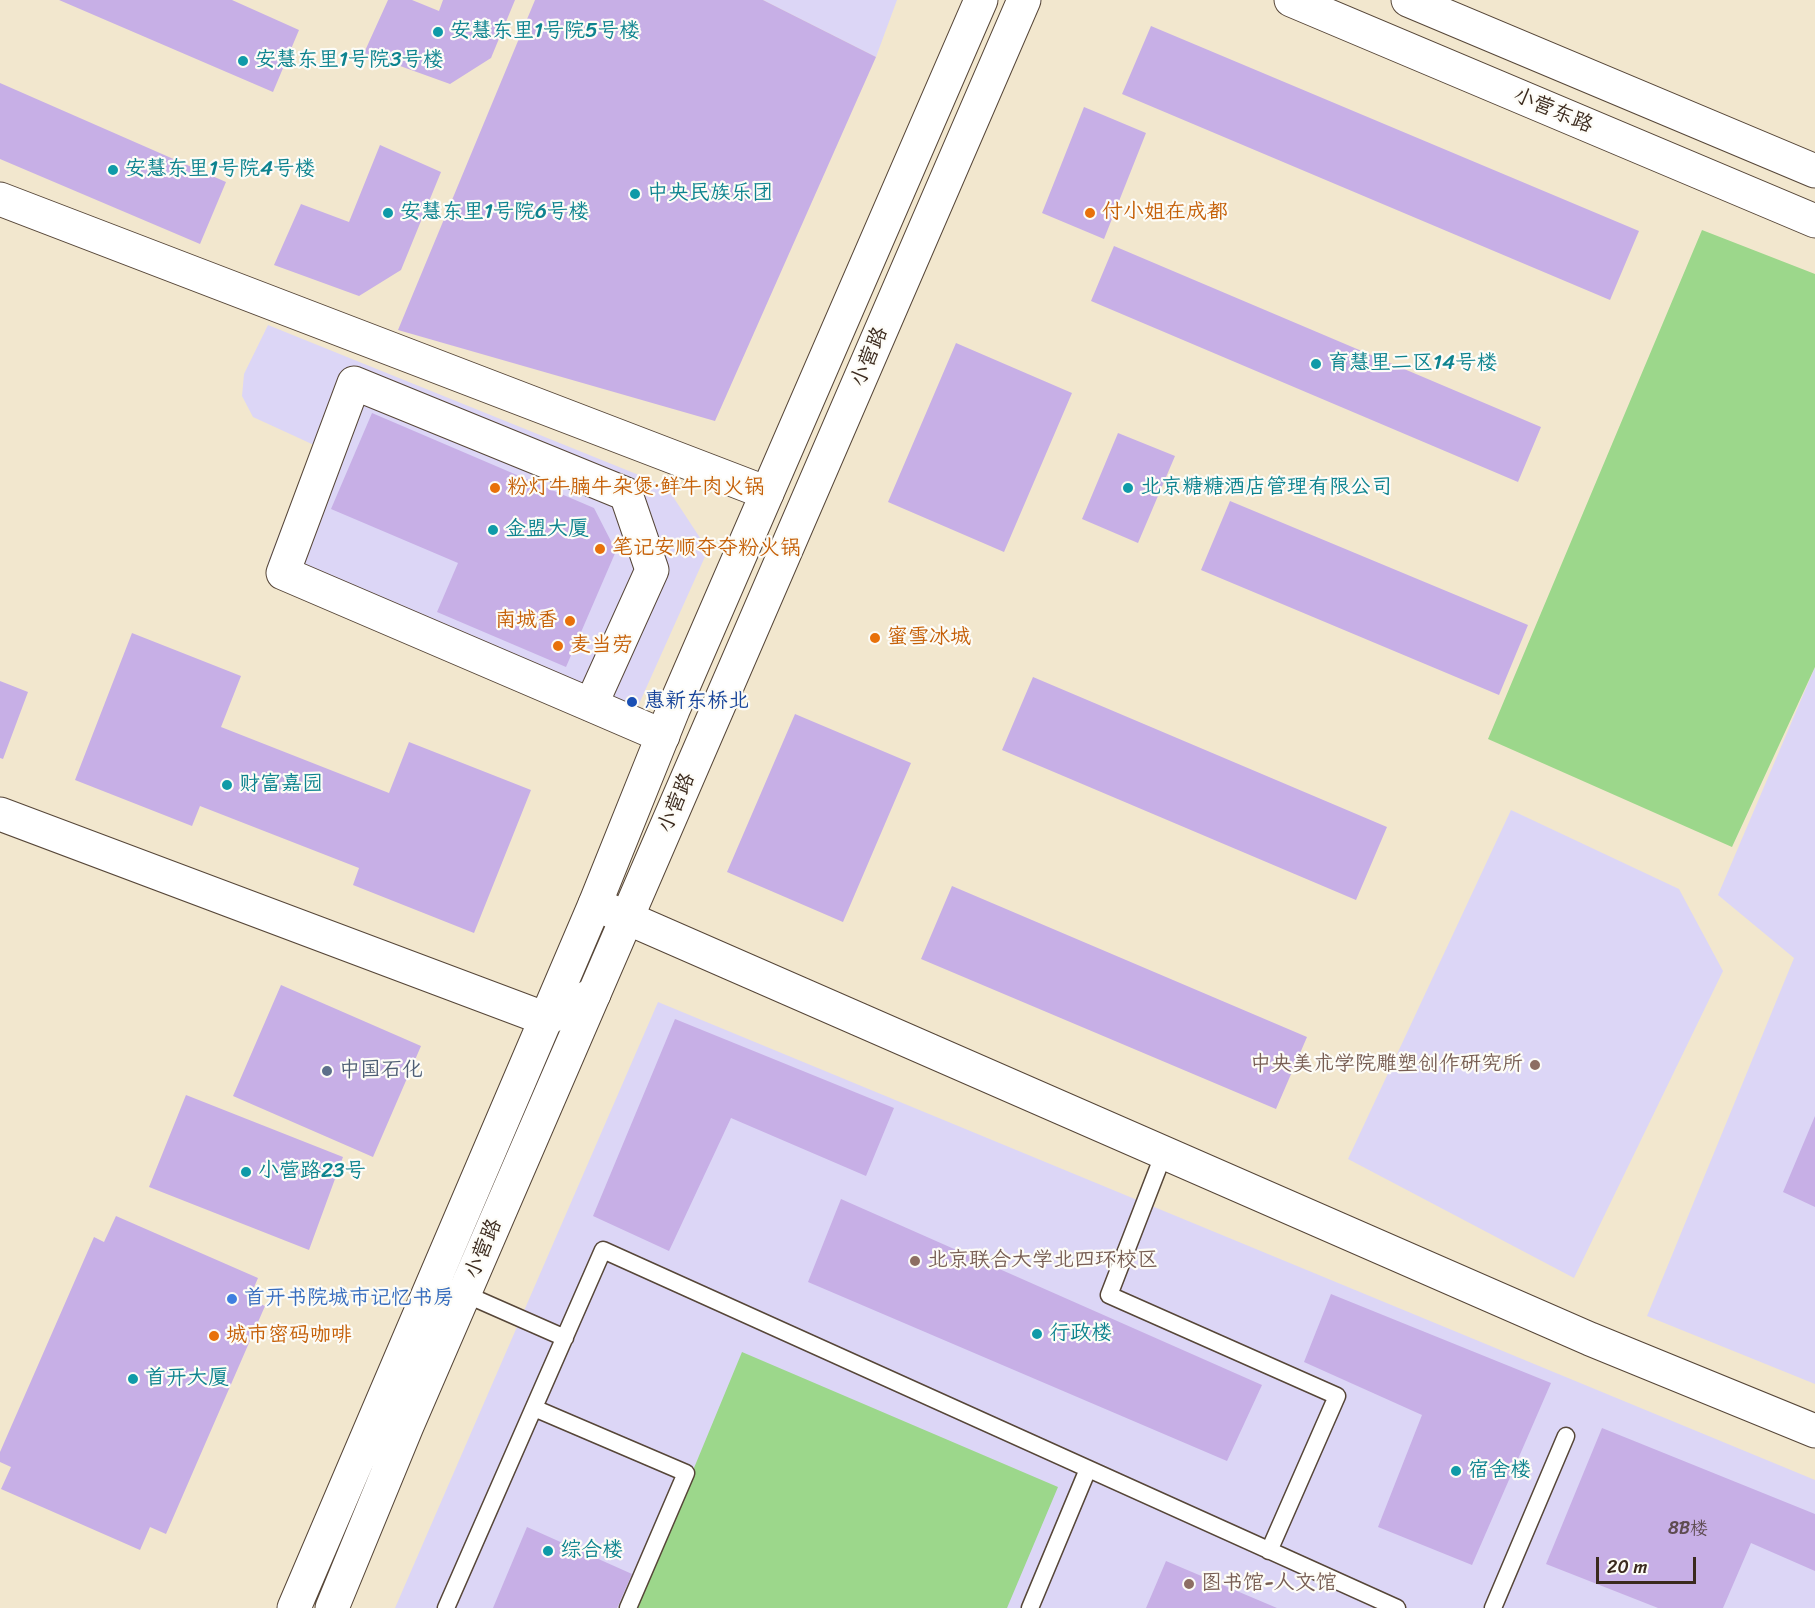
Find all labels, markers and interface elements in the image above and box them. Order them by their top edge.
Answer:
place label: 安慧东里1号院5号楼 [450,19,640,45]
marker: 安慧东里1号院5号楼 [431,25,445,39]
place label: 安慧东里1号院3号楼 [255,48,444,74]
marker: 安慧东里1号院3号楼 [236,54,250,68]
street label: 小营东路 [1509,83,1597,139]
place label: 安慧东里1号院4号楼 [125,157,315,183]
marker: 安慧东里1号院4号楼 [106,163,120,177]
place label: 中央民族乐团 [647,181,773,207]
marker: 中央民族乐团 [628,187,642,201]
place label: 安慧东里1号院6号楼 [400,200,589,226]
place label: 付小姐在成都 [1102,200,1228,226]
marker: 安慧东里1号院6号楼 [381,206,395,220]
marker: 付小姐在成都 [1083,206,1097,220]
street label: 小营路 [846,323,894,391]
place label: 育慧里二区14号楼 [1328,351,1497,377]
marker: 育慧里二区14号楼 [1309,357,1323,371]
place label: 粉灯牛腩牛杂煲·鲜牛肉火锅 [507,475,765,501]
place label: 北京糖糖酒店管理有限公司 [1140,475,1392,501]
marker: 粉灯牛腩牛杂煲·鲜牛肉火锅 [488,481,502,495]
marker: 北京糖糖酒店管理有限公司 [1121,481,1135,495]
place label: 金盟大厦 [505,517,589,543]
marker: 金盟大厦 [486,523,500,537]
place label: 笔记安顺夺夺粉火锅 [612,536,801,562]
marker: 笔记安顺夺夺粉火锅 [593,542,607,556]
place label: 南城香 [495,608,558,634]
marker: 南城香 [563,614,577,628]
place label: 蜜雪冰城 [887,625,971,651]
marker: 蜜雪冰城 [868,631,882,645]
place label: 麦当劳 [570,633,633,659]
marker: 麦当劳 [551,639,565,653]
place label: 惠新东桥北 [644,689,749,715]
marker: 惠新东桥北 [625,695,639,709]
street label: 小营路 [653,769,701,837]
place label: 财富嘉园 [239,772,323,798]
marker: 财富嘉园 [220,778,234,792]
place label: 中央美术学院雕塑创作研究所 [1250,1052,1523,1078]
place label: 中国石化 [339,1058,423,1084]
marker: 中央美术学院雕塑创作研究所 [1528,1058,1542,1072]
marker: 中国石化 [320,1064,334,1078]
place label: 小营路23号 [258,1159,366,1185]
marker: 小营路23号 [239,1165,253,1179]
street label: 小营路 [460,1215,508,1283]
place label: 北京联合大学北四环校区 [927,1248,1158,1274]
marker: 北京联合大学北四环校区 [908,1254,922,1268]
place label: 首开书院城市记忆书房 [244,1286,454,1312]
marker: 首开书院城市记忆书房 [225,1292,239,1306]
place label: 行政楼 [1049,1321,1112,1347]
place label: 城市密码咖啡 [226,1323,352,1349]
marker: 行政楼 [1030,1327,1044,1341]
marker: 城市密码咖啡 [207,1329,221,1343]
place label: 首开大厦 [145,1366,229,1392]
marker: 首开大厦 [126,1372,140,1386]
place label: 宿舍楼 [1468,1458,1531,1484]
marker: 宿舍楼 [1449,1464,1463,1478]
house number: 8B楼 [1668,1518,1708,1540]
place label: 综合楼 [560,1538,623,1564]
marker: 综合楼 [541,1544,555,1558]
scale bar [1599,1545,1700,1583]
text: 20 m [1607,1551,1647,1583]
place label: 图书馆-人文馆 [1201,1571,1337,1597]
marker: 图书馆-人文馆 [1182,1577,1196,1591]

